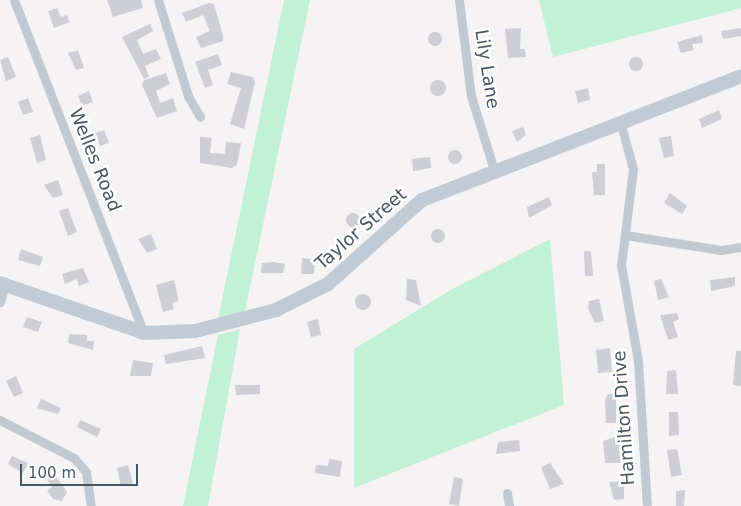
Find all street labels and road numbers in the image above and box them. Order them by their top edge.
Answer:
street label: Lily Lane [470,28,504,110]
street label: Welles Road [65,105,125,215]
street label: Taylor Street [311,184,411,274]
street label: Hamilton Drive [609,350,639,486]

